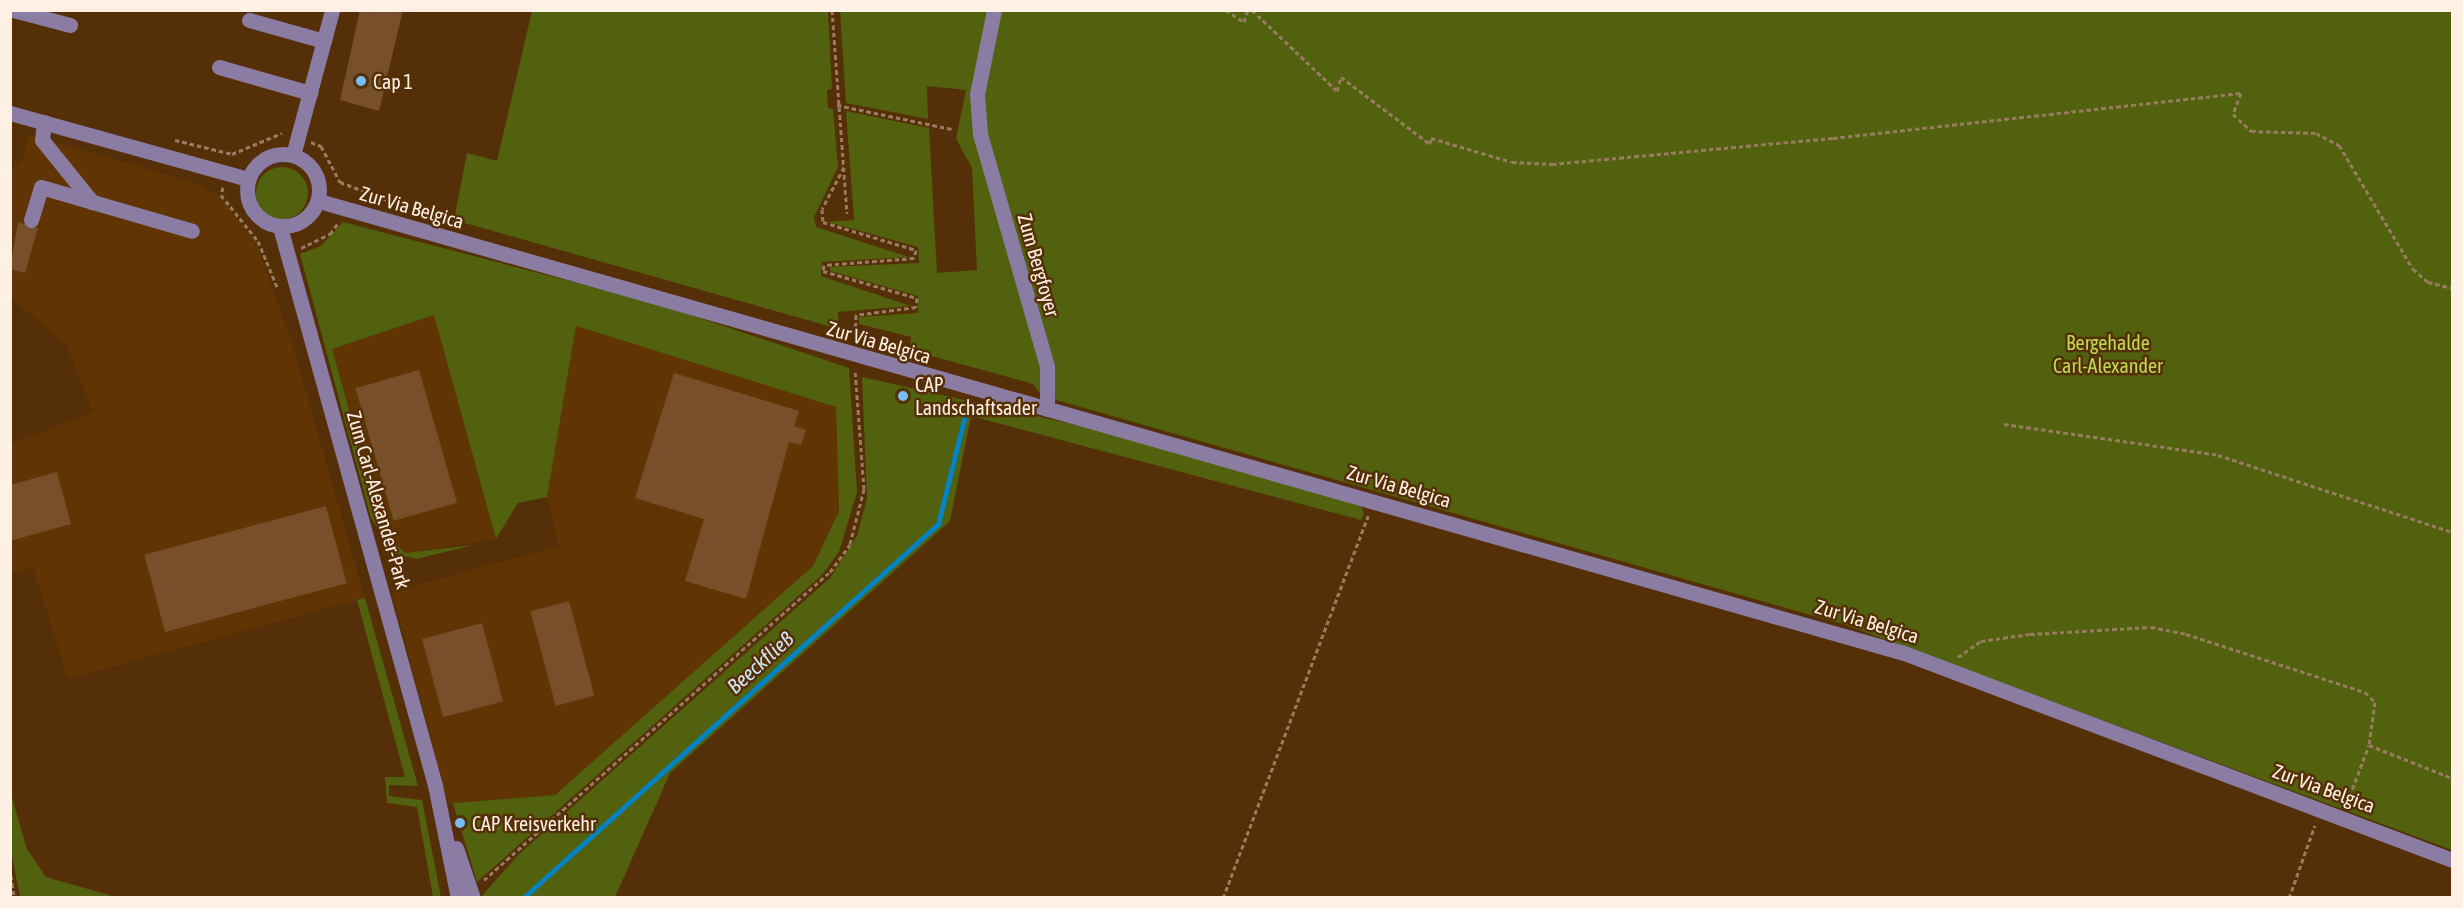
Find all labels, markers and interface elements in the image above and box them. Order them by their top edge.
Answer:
place label: Cap 1 [373,69,413,93]
marker: Cap 1 [354,74,368,88]
street label: Zur Via Belgica [357,181,467,233]
street label: Zum Bergfoyer [1013,211,1065,319]
street label: Zur Via Belgica [824,316,934,368]
park label: Bergehalde Carl-Alexander [2053,331,2163,378]
place label: CAP Landschaftsader [915,372,1037,419]
marker: CAP Landschaftsader [896,389,910,403]
street label: Zum Carl-Alexander-Park [342,408,416,592]
street label: Zur Via Belgica [1344,460,1454,512]
street label: Zur Via Belgica [1812,594,1922,648]
water label: Beeckfließ [722,626,798,698]
street label: Zur Via Belgica [2270,758,2378,818]
place label: CAP Kreisverkehr [472,811,596,835]
marker: CAP Kreisverkehr [453,816,467,830]

